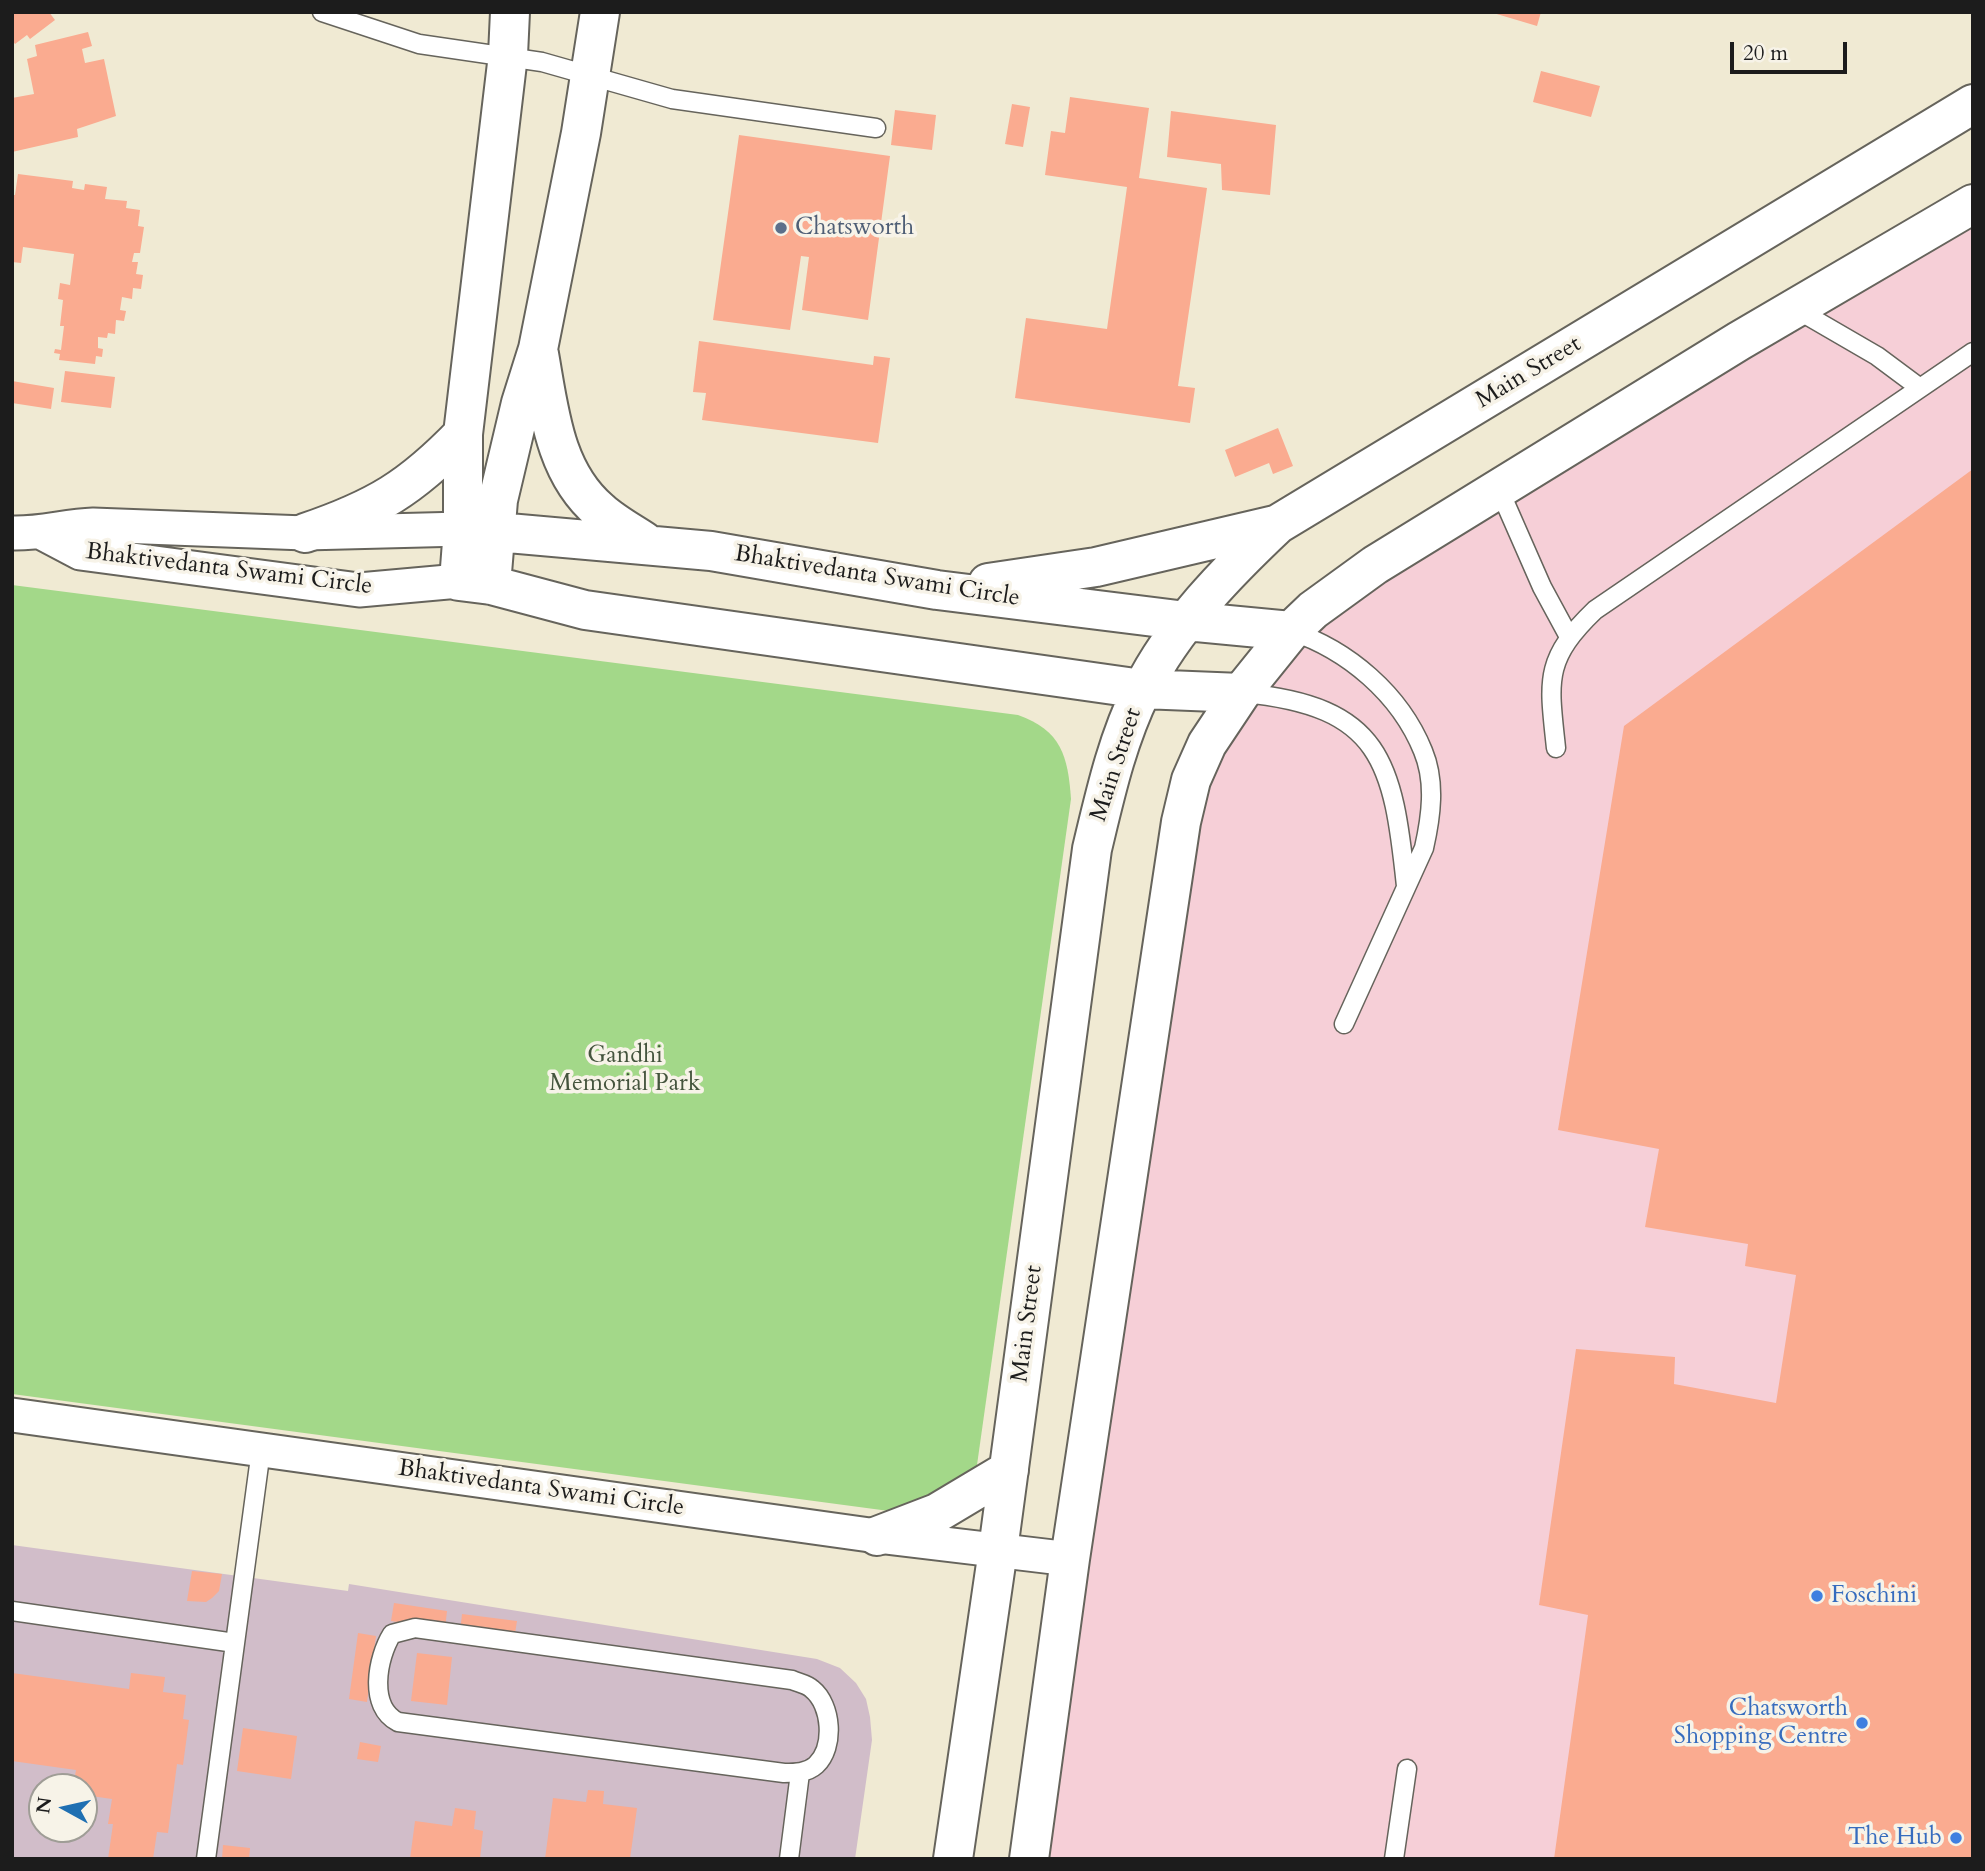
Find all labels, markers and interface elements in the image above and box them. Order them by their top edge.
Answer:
scale bar [1733,28,1850,72]
text: 20 m [1743,39,1788,68]
place label: Chatsworth [795,214,914,242]
marker: Chatsworth [773,220,789,236]
street label: Main Street [1471,330,1587,416]
street label: Bhaktivedanta Swami Circle [84,538,374,602]
street label: Bhaktivedanta Swami Circle [732,540,1022,614]
street label: Main Street [1085,705,1149,825]
park label: Gandhi Memorial Park [549,1042,701,1098]
street label: Main Street [1007,1264,1049,1384]
street label: Bhaktivedanta Swami Circle [396,1455,686,1523]
place label: Foschini [1831,1582,1917,1610]
marker: Foschini [1809,1588,1825,1604]
place label: Chatsworth Shopping Centre [1674,1695,1848,1751]
marker: Chatsworth Shopping Centre [1854,1715,1870,1731]
north arrow [28,1773,98,1843]
text: N [30,1795,58,1815]
place label: The Hub [1848,1824,1942,1852]
marker: The Hub [1948,1830,1964,1846]

